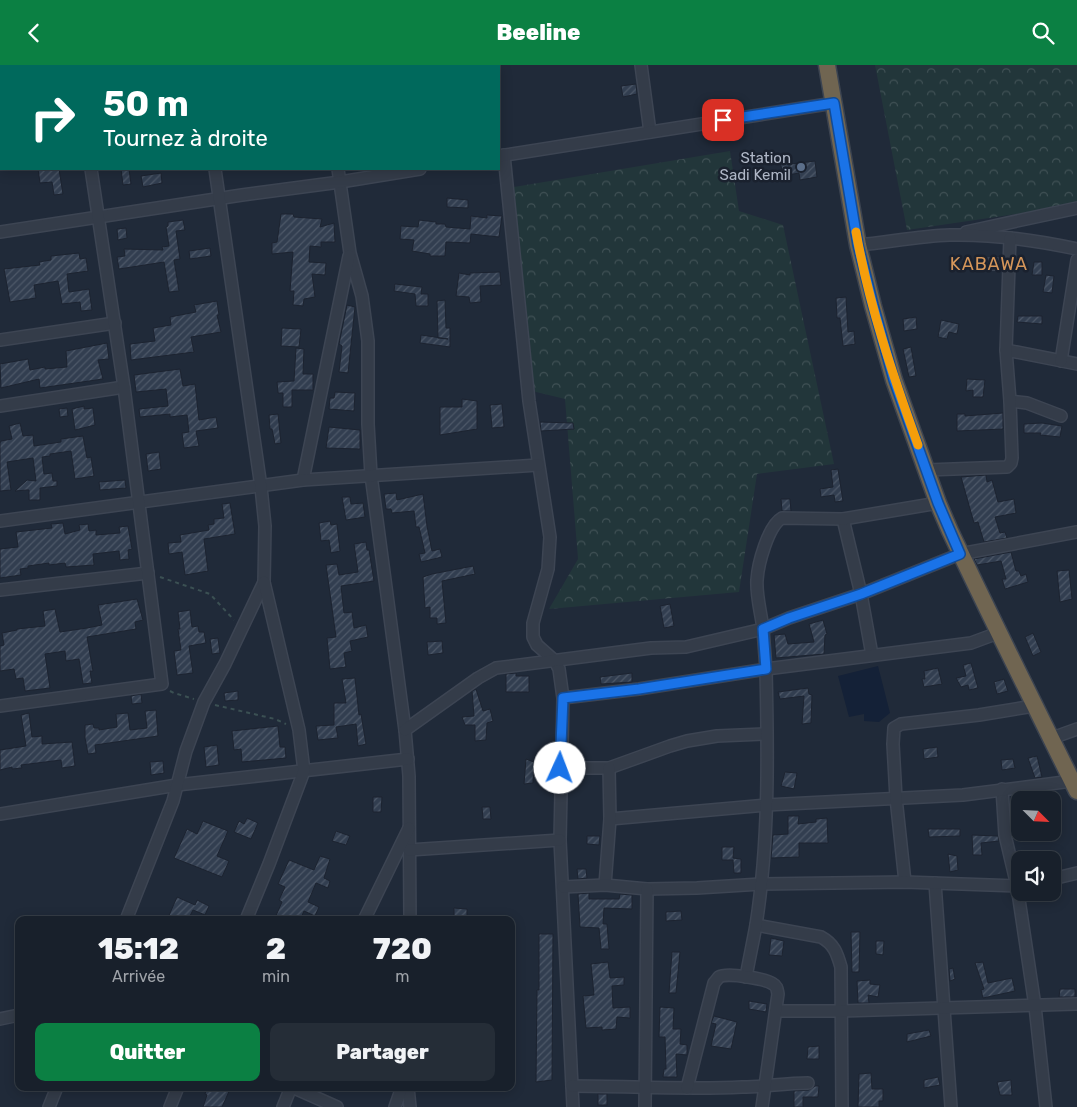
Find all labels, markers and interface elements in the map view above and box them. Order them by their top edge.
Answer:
icon: back [20,19,48,47]
text: Beeline [497,19,580,46]
icon: search [1029,19,1057,47]
text: 50 m [103,83,189,125]
icon: right [20,85,85,150]
pin [702,99,744,141]
icon: arrive [709,106,737,134]
text: Tournez à droite [103,125,268,152]
place label: Station Sadi Kemil [720,149,791,184]
marker: Station Sadi Kemil [795,161,807,173]
district label: KABAWA [950,253,1028,275]
position arrow [533,741,585,793]
north arrow [1011,791,1061,841]
map controls [1011,791,1061,901]
button: sound [1011,851,1061,901]
text: 15:12 [98,931,179,967]
text: 2 [266,931,286,967]
text: 720 [373,931,432,967]
text: Arrivée [112,967,165,986]
text: min [262,967,290,986]
text: m [395,967,410,986]
button: Quitter [35,1023,260,1081]
button: Partager [270,1023,495,1081]

